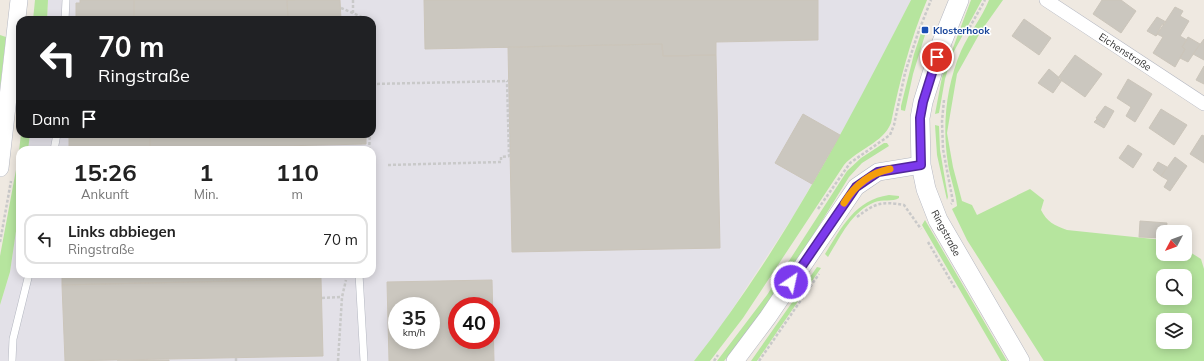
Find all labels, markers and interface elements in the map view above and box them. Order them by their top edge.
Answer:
place label: Klosterhook [933,24,990,37]
marker: Klosterhook [920,25,930,35]
text: 70 m [98,29,164,64]
street label: Eichenstraße [1096,30,1154,74]
icon: left [32,32,84,84]
pin [920,40,954,74]
icon: arrive [926,46,948,68]
text: Ringstraße [98,64,190,87]
icon: arrive [78,108,100,130]
text: Dann [32,110,70,129]
text: 15:26 [73,157,137,187]
text: 1 [199,157,213,187]
text: 110 [276,157,319,187]
text: Ankunft [81,186,129,202]
text: Min. [194,186,219,202]
text: m [292,186,303,202]
street label: Ringstraße [928,207,964,259]
text: Links abbiegen [68,222,176,241]
north arrow [1156,225,1192,261]
map controls [1156,225,1192,349]
icon: left [34,228,56,250]
text: 70 m [323,230,358,249]
text: Ringstraße [68,241,134,257]
position arrow [770,261,812,303]
button: search [1156,269,1192,305]
speed limit sign: 40 [448,297,500,349]
text: 35 [402,305,426,330]
button: layers [1156,313,1192,349]
text: km/h [403,326,425,339]

